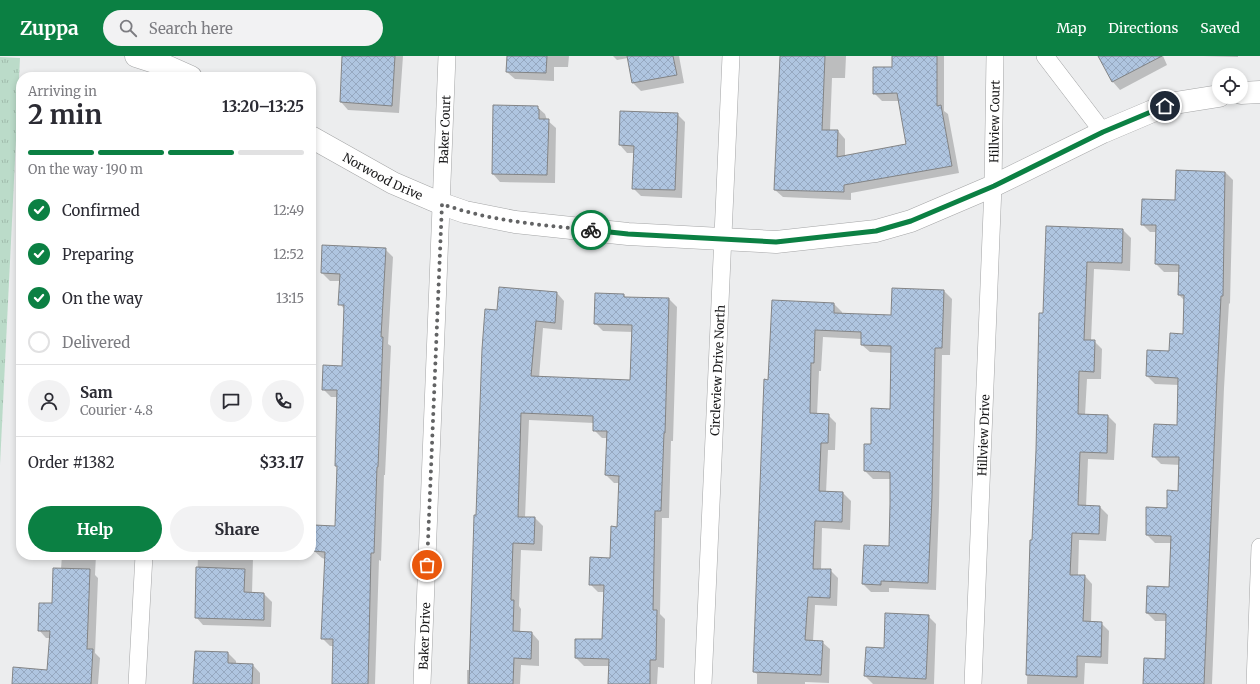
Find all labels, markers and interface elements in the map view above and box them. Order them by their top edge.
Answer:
search box [103,10,383,46]
text: Zuppa [20,16,79,40]
icon: search [117,17,139,39]
text: Search here [149,19,233,38]
text: Map [1056,19,1086,37]
text: Directions [1108,19,1178,37]
text: Saved [1200,19,1240,37]
map controls [1212,68,1248,104]
button: locate [1212,68,1248,104]
street label: Hillview Court [986,79,1002,163]
text: Arriving in [28,83,97,100]
pin [1148,89,1182,123]
street label: Baker Court [435,94,453,164]
icon: home [1154,95,1176,117]
text: 13:20–13:25 [222,97,304,116]
text: 2 min [28,98,102,131]
street label: Norwood Drive [341,149,425,202]
text: On the way · 190 m [28,161,143,178]
icon: check [28,199,50,221]
text: Confirmed [62,201,140,220]
text: 12:49 [273,202,304,219]
courier [571,210,611,250]
icon: bike [580,219,602,241]
icon: check [28,243,50,265]
text: Preparing [62,245,134,264]
text: 12:52 [273,246,304,263]
icon: check [28,287,50,309]
text: On the way [62,289,143,308]
text: 13:15 [276,290,304,307]
street label: Circleview Drive North [707,305,727,436]
text: Delivered [62,333,130,352]
button: person [28,380,70,422]
button: chat [210,380,252,422]
button: phone [262,380,304,422]
text: Sam [80,383,113,402]
street label: Hillview Drive [974,394,992,476]
text: Courier · 4.8 [80,402,153,419]
text: Order #1382 [28,453,115,472]
text: $33.17 [259,453,304,472]
button: Help [28,506,162,552]
button: Share [170,506,304,552]
pin [410,548,444,582]
icon: bag [416,554,438,576]
street label: Baker Drive [415,602,433,670]

